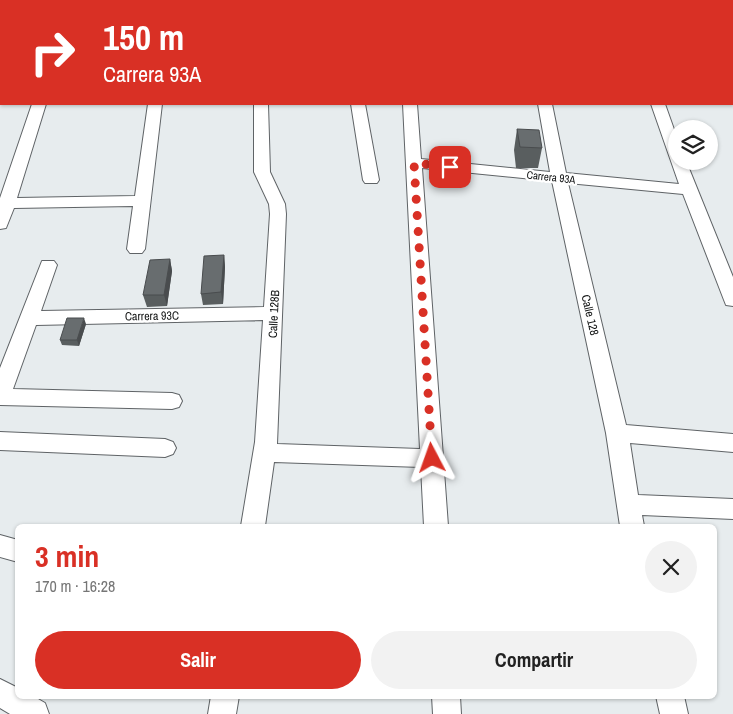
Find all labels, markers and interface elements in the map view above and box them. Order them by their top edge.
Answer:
text: 150 m [103,14,184,61]
icon: right [20,20,85,85]
text: Carrera 93A [103,59,201,89]
map controls [668,120,718,170]
button: layers [668,120,718,170]
pin [429,146,471,188]
icon: arrive [436,153,464,181]
street label: Carrera 93A [526,167,577,187]
street label: Calle 128B [265,289,283,338]
street label: Calle 128 [578,293,602,337]
street label: Carrera 93C [125,308,179,324]
position arrow [405,431,457,483]
text: 3 min [35,536,99,576]
button: close [645,541,697,593]
text: 170 m · 16:28 [35,575,115,597]
button: Salir [35,631,361,689]
button: Compartir [371,631,697,689]

